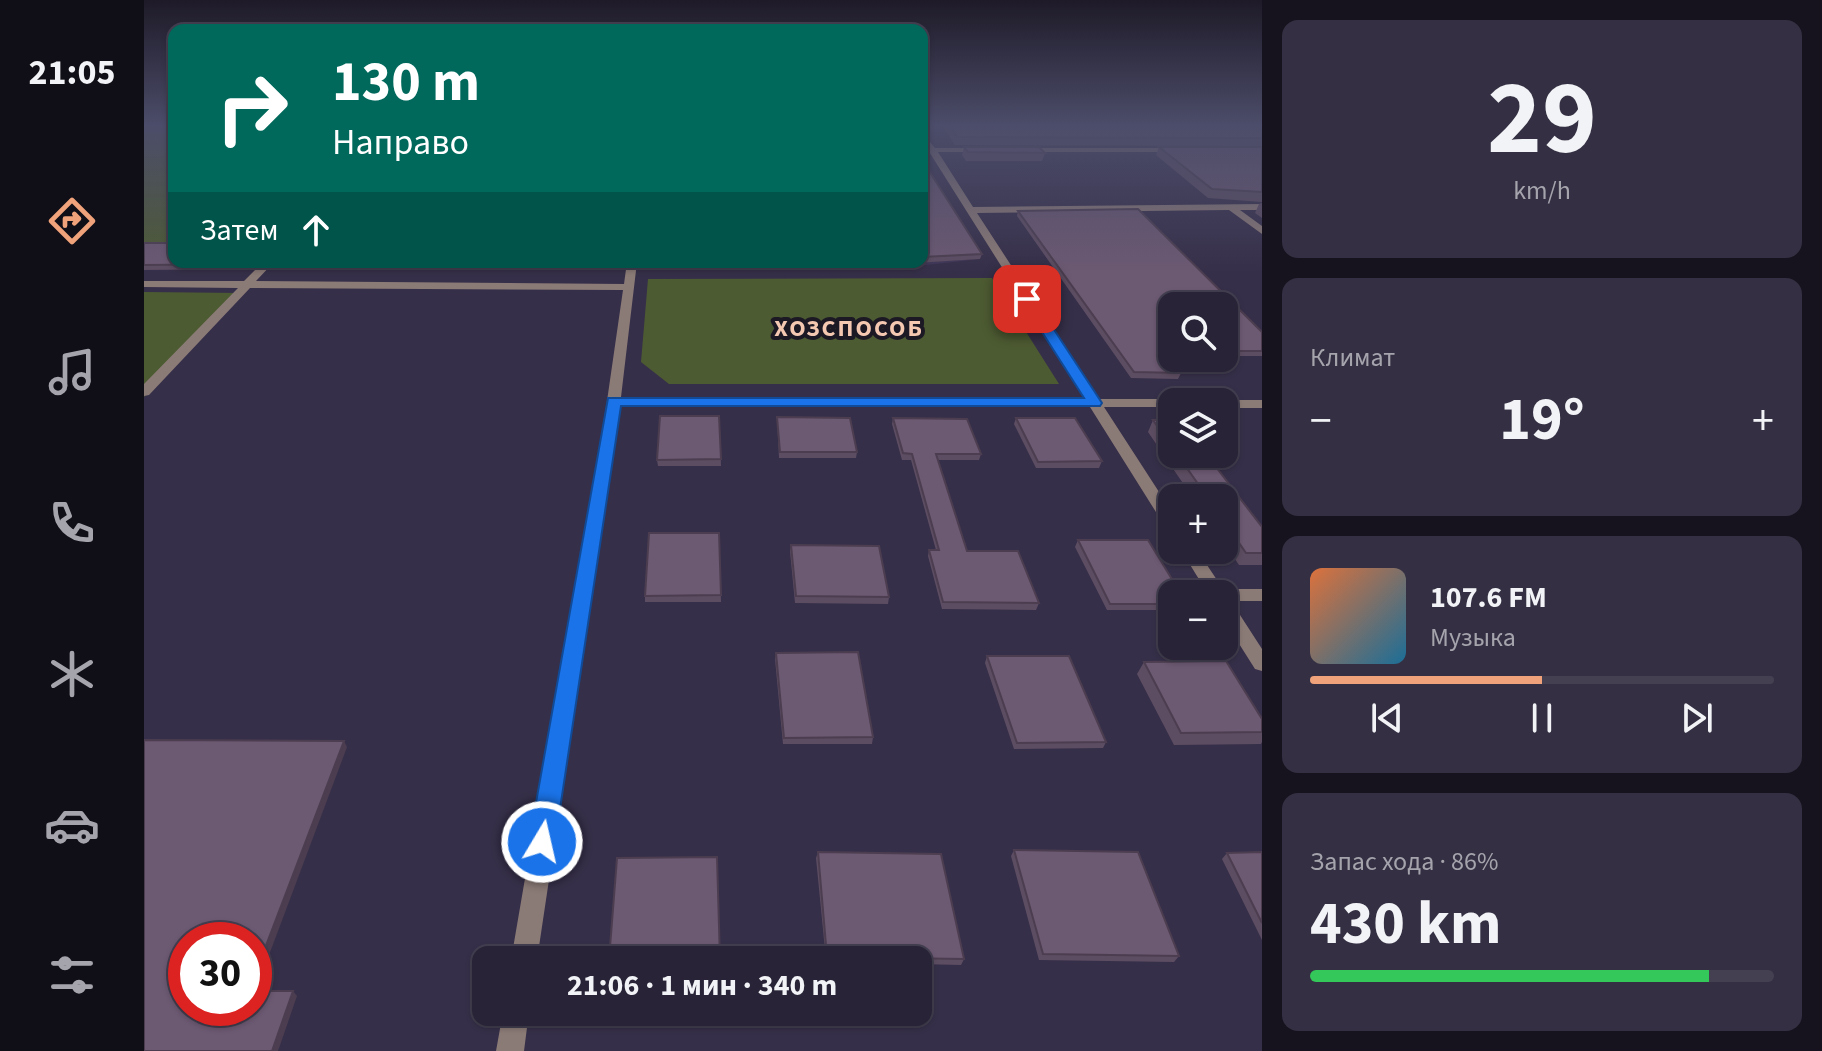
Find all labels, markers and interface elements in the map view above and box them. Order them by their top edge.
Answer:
text: 130 m [332,43,480,122]
text: 29 [1487,46,1597,194]
text: 21:05 [29,47,115,98]
icon: right [200,56,304,160]
text: Направо [332,117,469,168]
text: km/h [1513,172,1571,209]
icon: directions [44,193,100,249]
icon: ahead [294,208,338,252]
text: Затем [200,209,278,252]
pin [993,265,1061,333]
icon: arrive [1005,277,1049,321]
map controls [1158,292,1238,660]
button: search [1158,292,1238,372]
district label: ХОЗСПОСОБ [774,311,924,346]
text: Климат [1310,339,1395,376]
icon: music [44,344,100,400]
text: 19° [1499,378,1585,463]
button: layers [1158,388,1238,468]
text: − [1310,390,1332,453]
text: + [1752,390,1774,453]
button: + [1158,484,1238,564]
icon: phone [44,495,100,551]
text: 107.6 FM [1430,576,1547,619]
button: − [1158,580,1238,660]
text: Музыка [1430,619,1516,656]
icon: climate [44,646,100,702]
icon: previous [1365,696,1409,740]
icon: pause [1520,696,1564,740]
icon: next [1675,696,1719,740]
icon: car [44,797,100,853]
position arrow [500,800,584,884]
text: Запас хода · 86% [1310,843,1498,880]
text: 430 km [1310,882,1501,967]
speed limit sign: 30 [168,922,272,1026]
icon: filters [44,947,100,1003]
text: 21:06 · 1 мин · 340 m [567,964,837,1007]

